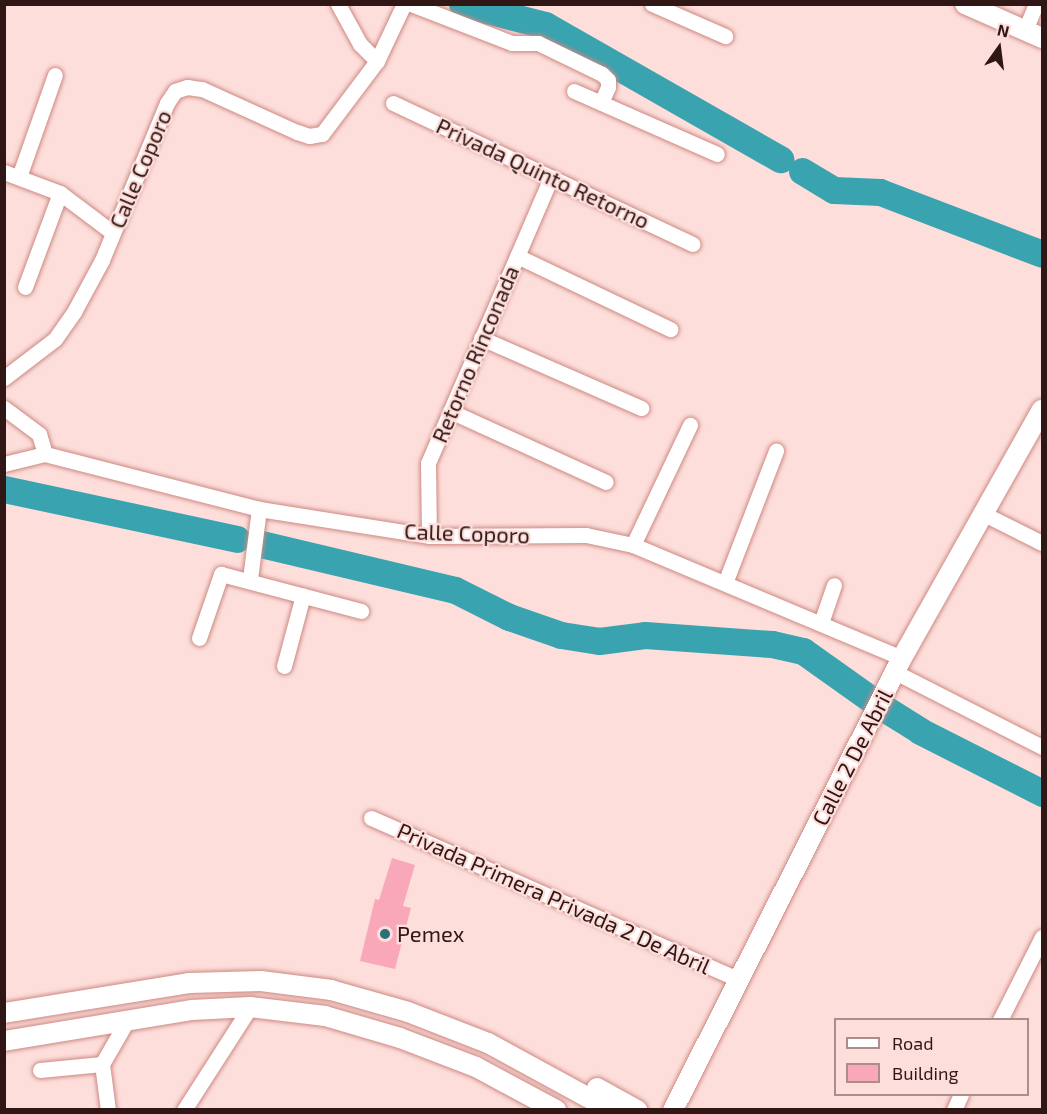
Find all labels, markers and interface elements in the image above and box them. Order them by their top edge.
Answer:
north arrow [969,18,1029,78]
text: N [996,19,1011,41]
street label: Calle Coporo [103,106,177,232]
street label: Privada Quinto Retorno [432,112,654,234]
street label: Retorno Rinconada [426,262,524,446]
street label: Calle Coporo [404,518,530,548]
street label: Calle 2 De Abril [806,684,898,830]
street label: Privada Primera Privada 2 De Abril [393,817,715,979]
place label: Pemex [397,921,464,947]
marker: Pemex [378,927,392,941]
legend [834,1018,1029,1096]
text: Road [892,1032,933,1054]
text: Building [892,1062,959,1084]

